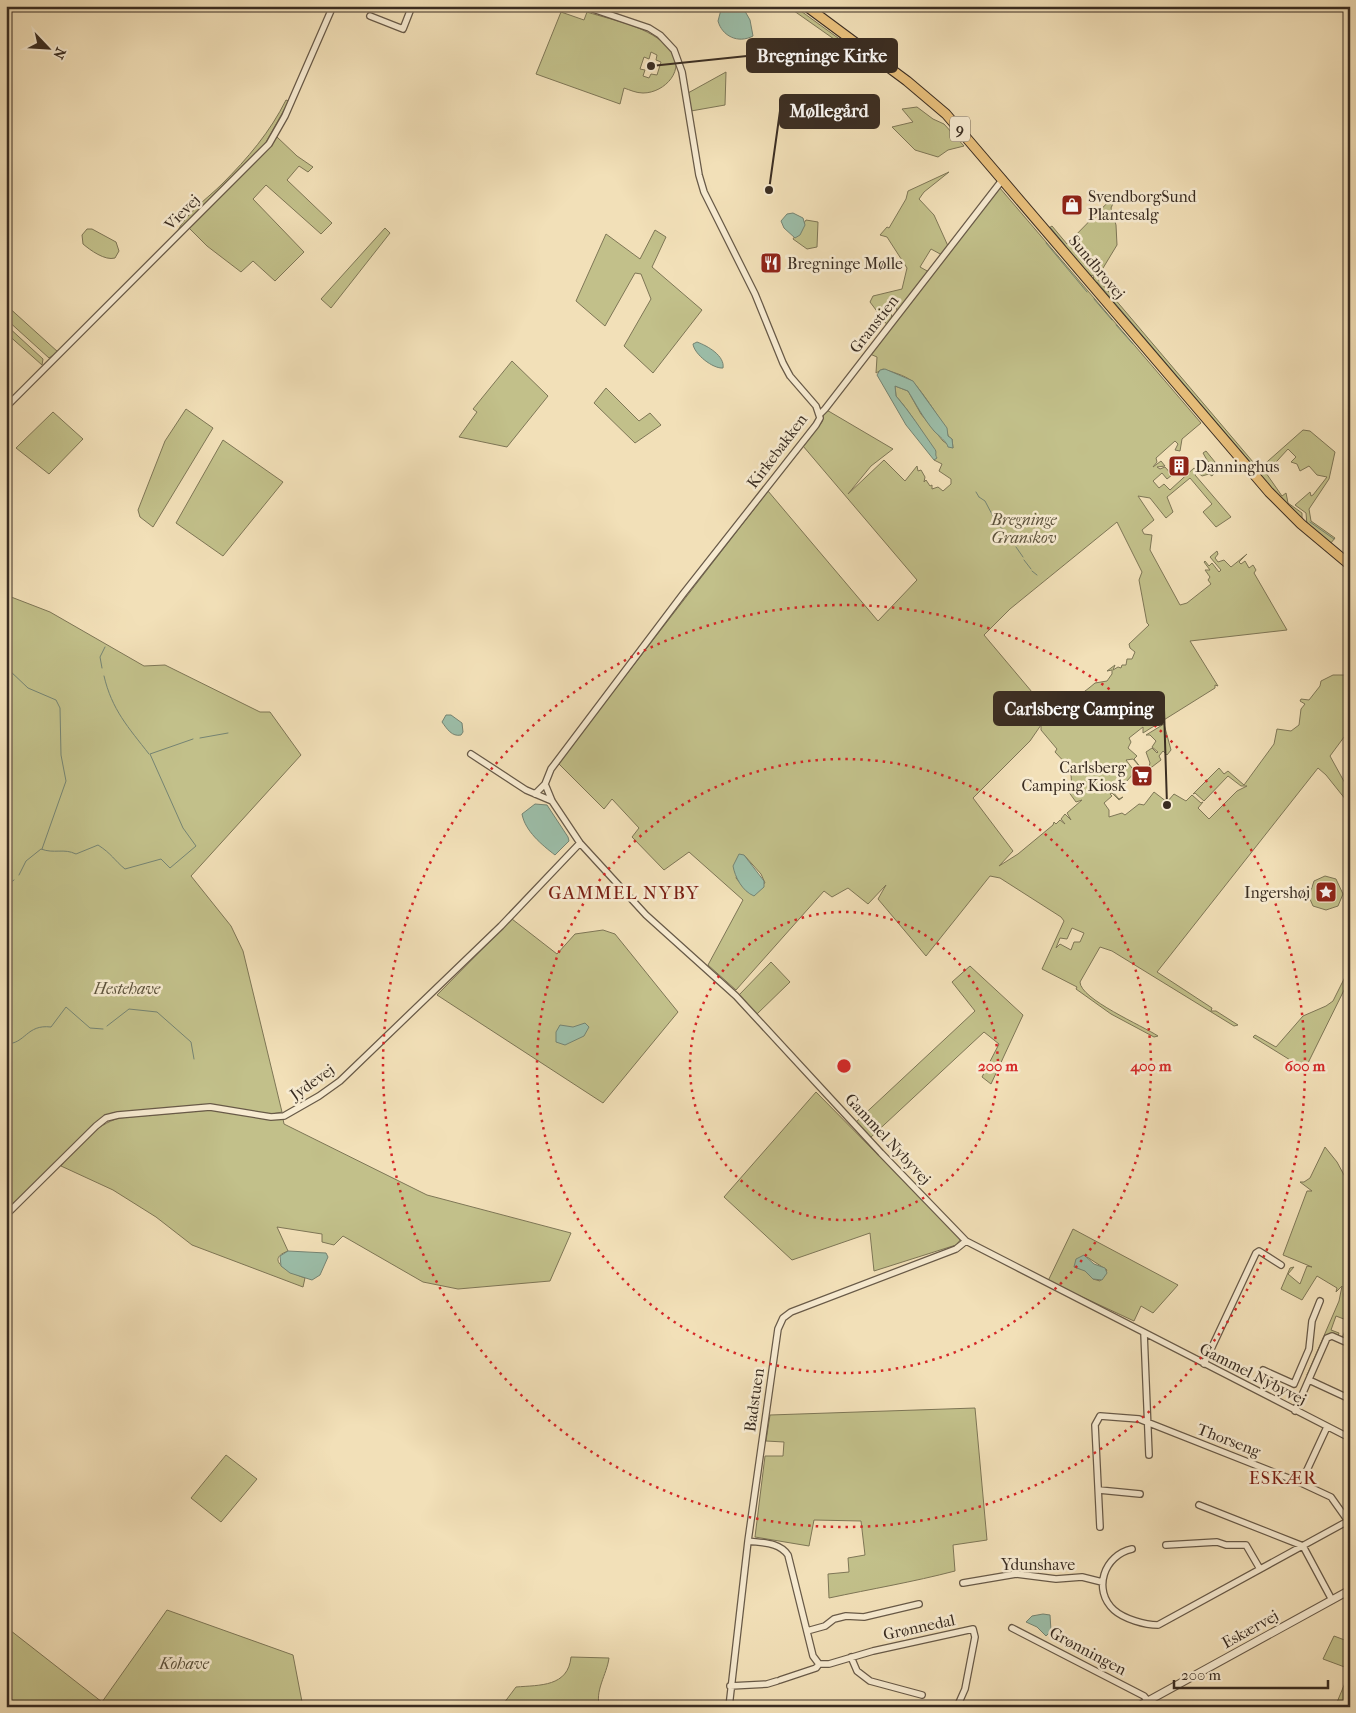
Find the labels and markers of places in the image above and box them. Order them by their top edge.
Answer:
callout: Bregninge Kirke [747,39,897,72]
callout: Møllegård [780,95,879,128]
place label: SvendborgSund Plantesalg [1088,187,1197,224]
shop icon: SvendborgSund Plantesalg [1060,193,1084,217]
restaurant icon: Bregninge Mølle [759,251,783,275]
place label: Bregninge Mølle [787,254,903,273]
building icon: Danninghus [1167,454,1191,478]
place label: Danninghus [1195,457,1280,476]
callout: Carlsberg Camping [994,692,1164,725]
place label: Carlsberg Camping Kiosk [1021,758,1127,795]
supermarket icon: Carlsberg Camping Kiosk [1130,764,1154,788]
place icon: Ingershøj [1314,880,1338,904]
place label: Ingershøj [1244,883,1310,902]
centre of rings [835,1057,853,1075]

